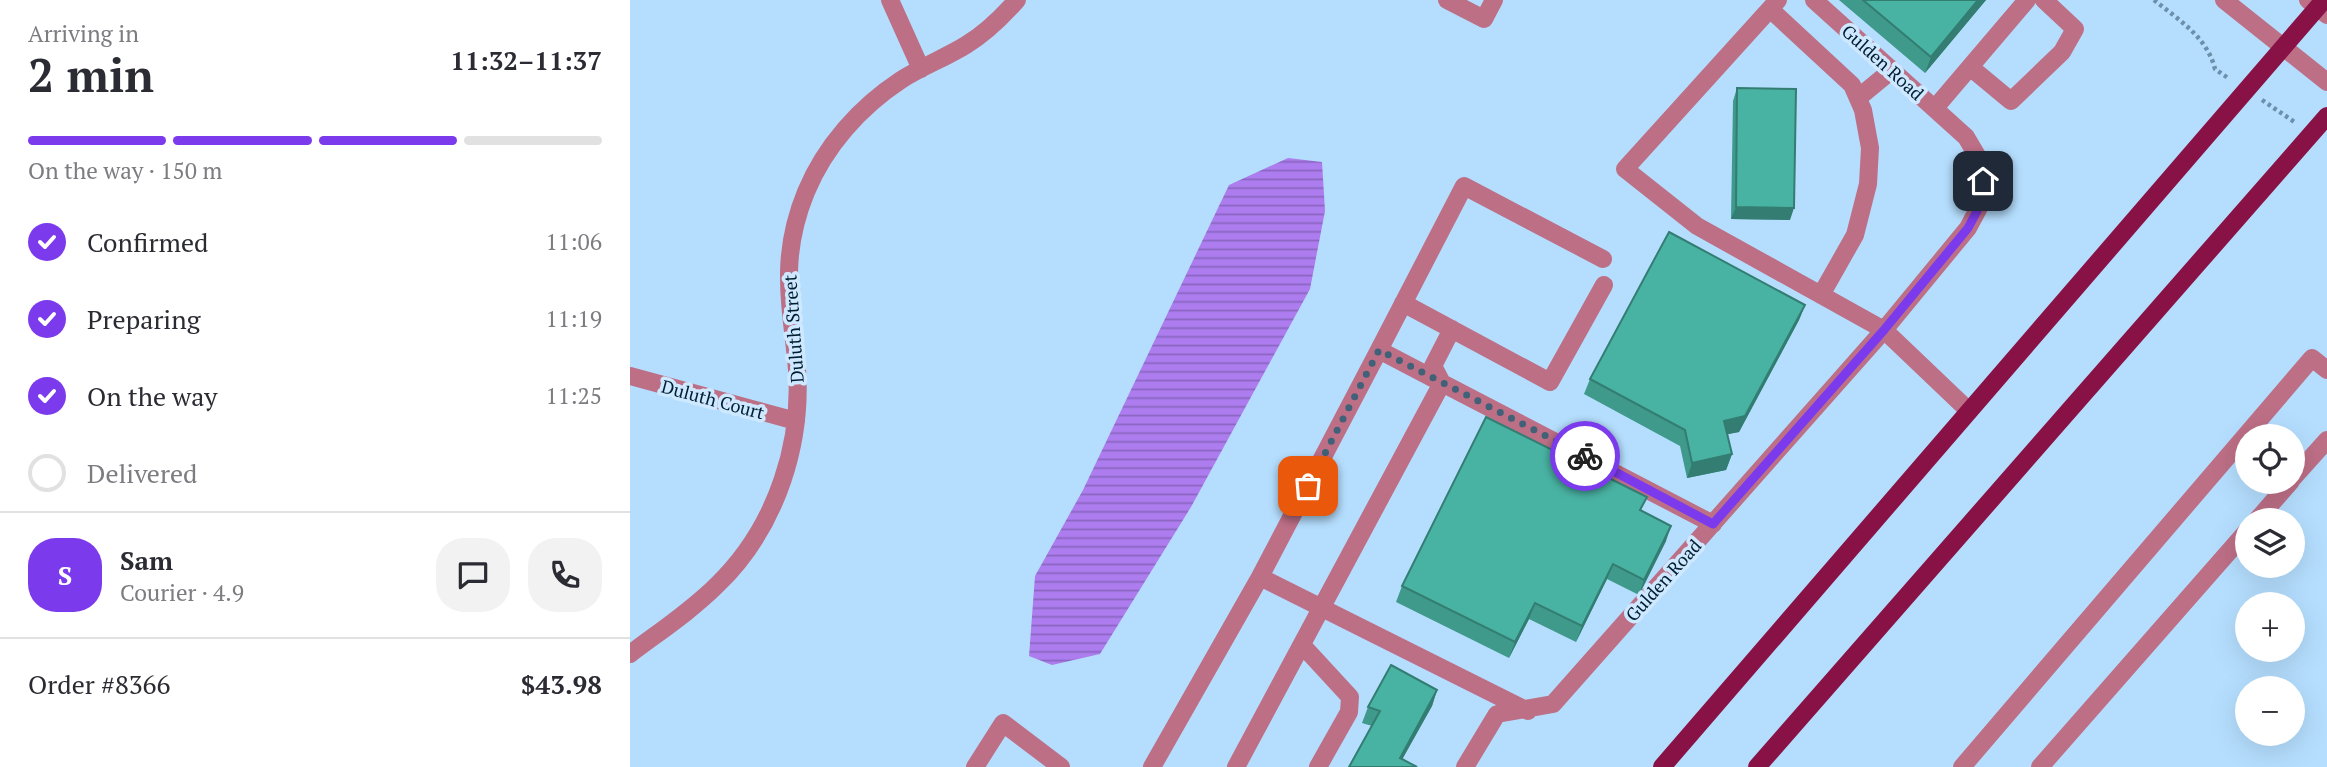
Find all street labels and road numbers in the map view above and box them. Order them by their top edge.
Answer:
street label: Gulden Road [1837,19,1929,105]
street label: Duluth Street [777,274,809,384]
street label: Duluth Court [659,374,767,424]
street label: Gulden Road [1620,534,1706,626]

